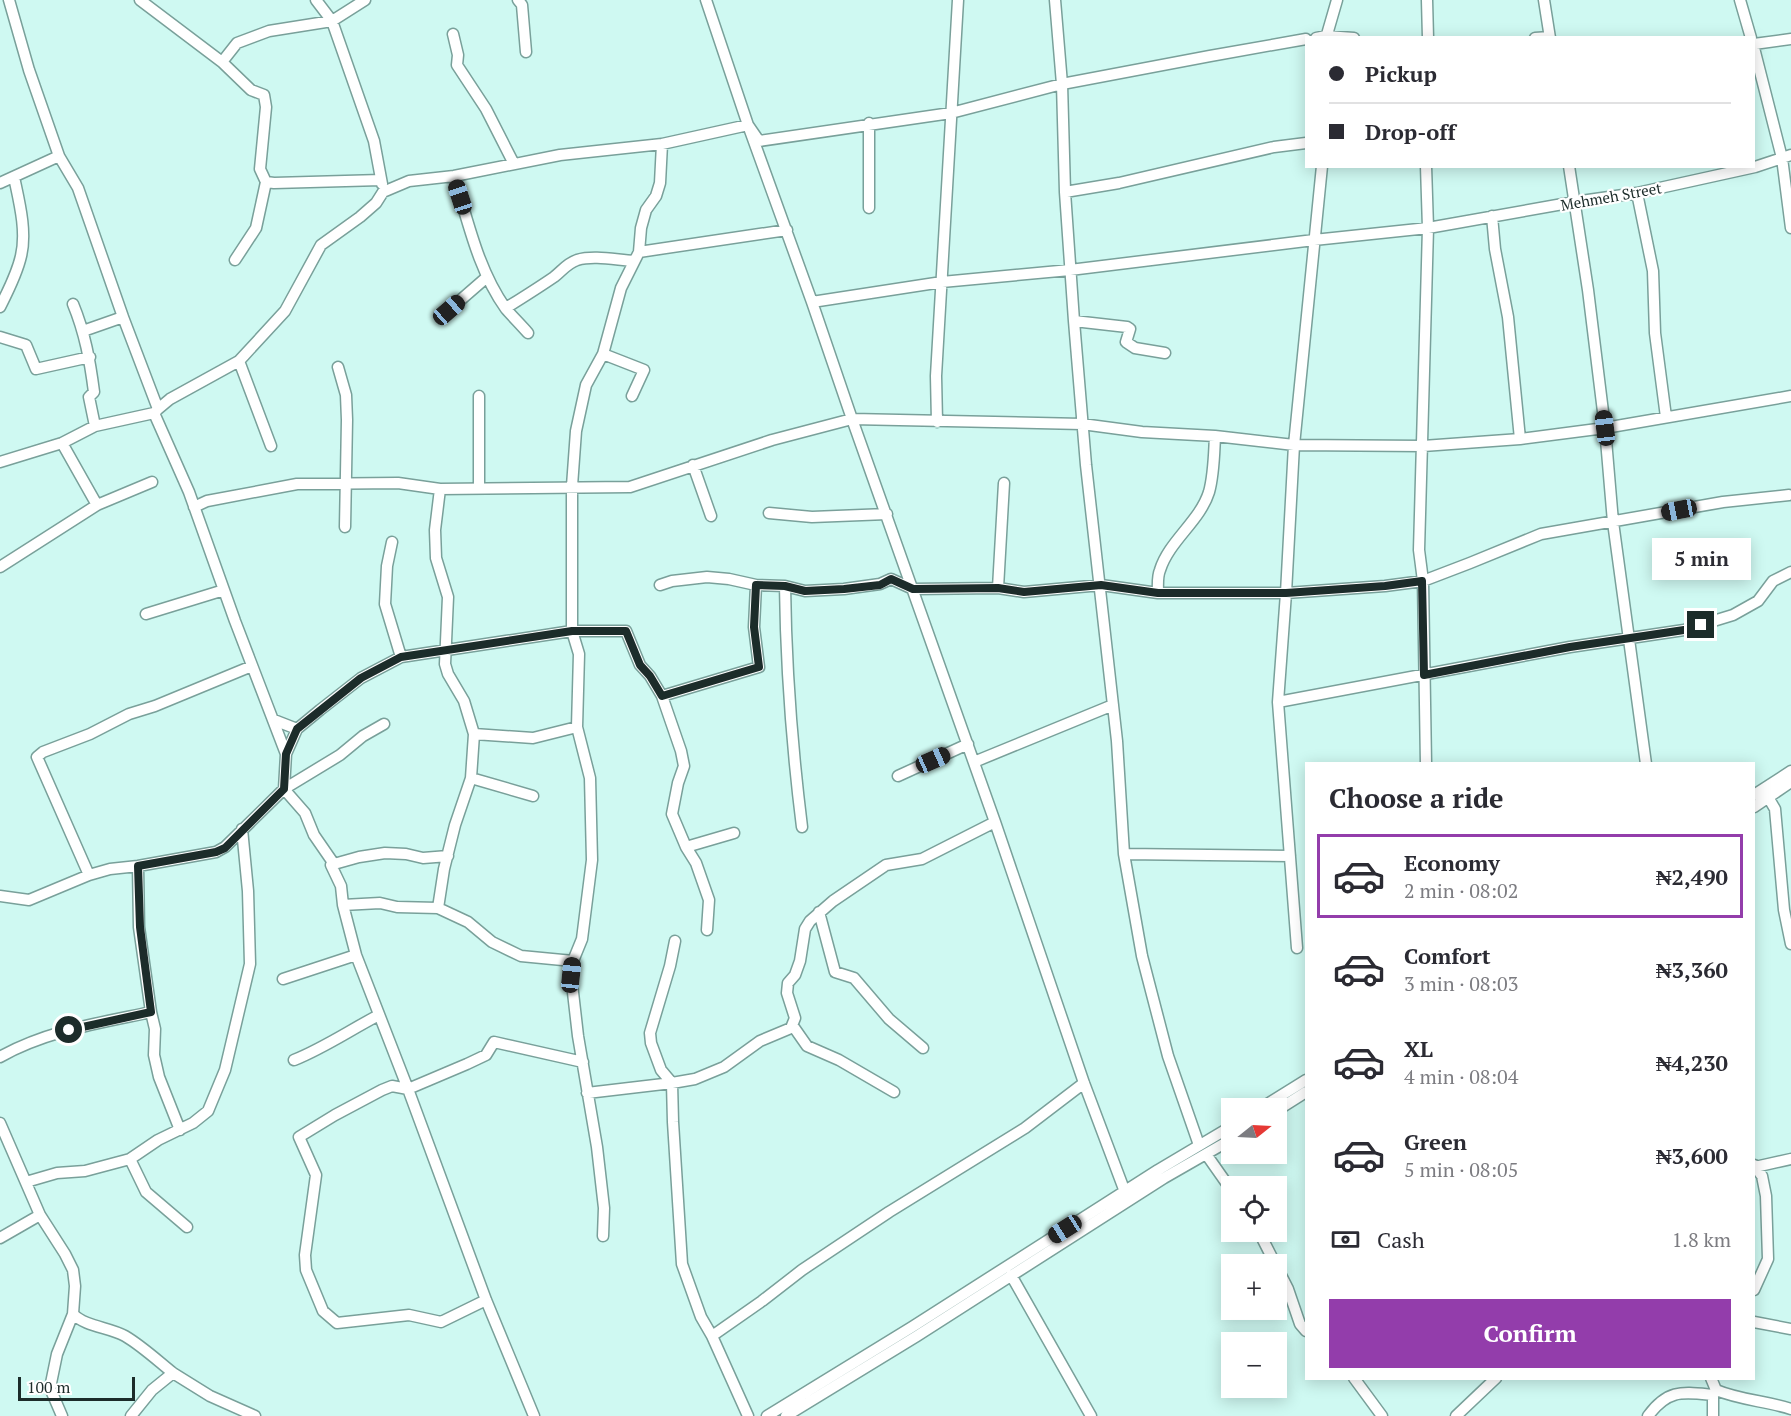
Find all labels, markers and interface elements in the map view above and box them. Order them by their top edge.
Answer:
text: Pickup [1365,59,1437,88]
text: Drop-off [1365,117,1456,146]
car [446,177,474,217]
street label: Mehmeh Street [1559,177,1664,215]
car [430,291,468,329]
car [1594,409,1616,447]
car [1660,498,1698,522]
callout: 5 min [1652,538,1750,580]
text: 5 min [1674,545,1729,572]
route end [1687,611,1714,638]
car [913,744,953,776]
text: Choose a ride [1329,780,1504,816]
text: Economy [1404,848,1500,877]
icon: car [1332,849,1386,903]
text: ₦2,490 [1656,862,1728,891]
text: 2 min · 08:02 [1404,877,1518,904]
text: Comfort [1404,941,1490,970]
icon: car [1332,942,1386,996]
text: ₦3,360 [1656,955,1728,984]
car [560,956,582,994]
text: 3 min · 08:03 [1404,970,1518,997]
route start [55,1016,82,1043]
text: XL [1404,1034,1433,1063]
icon: car [1332,1035,1386,1089]
text: ₦4,230 [1656,1048,1728,1077]
text: 4 min · 08:04 [1404,1063,1518,1090]
north arrow [1221,1098,1287,1164]
map controls [1221,1098,1287,1398]
text: Green [1404,1127,1467,1156]
icon: car [1332,1128,1386,1182]
text: ₦3,600 [1656,1141,1728,1170]
text: 5 min · 08:05 [1404,1156,1518,1183]
button: locate [1221,1176,1287,1242]
car [1045,1212,1085,1246]
icon: cash [1329,1223,1362,1256]
text: Cash [1377,1225,1425,1254]
text: 1.8 km [1672,1226,1731,1253]
button: + [1221,1254,1287,1320]
button: Confirm [1329,1299,1731,1368]
button: − [1221,1332,1287,1398]
scale bar [18,1374,135,1402]
text: 100 m [27,1376,70,1398]

